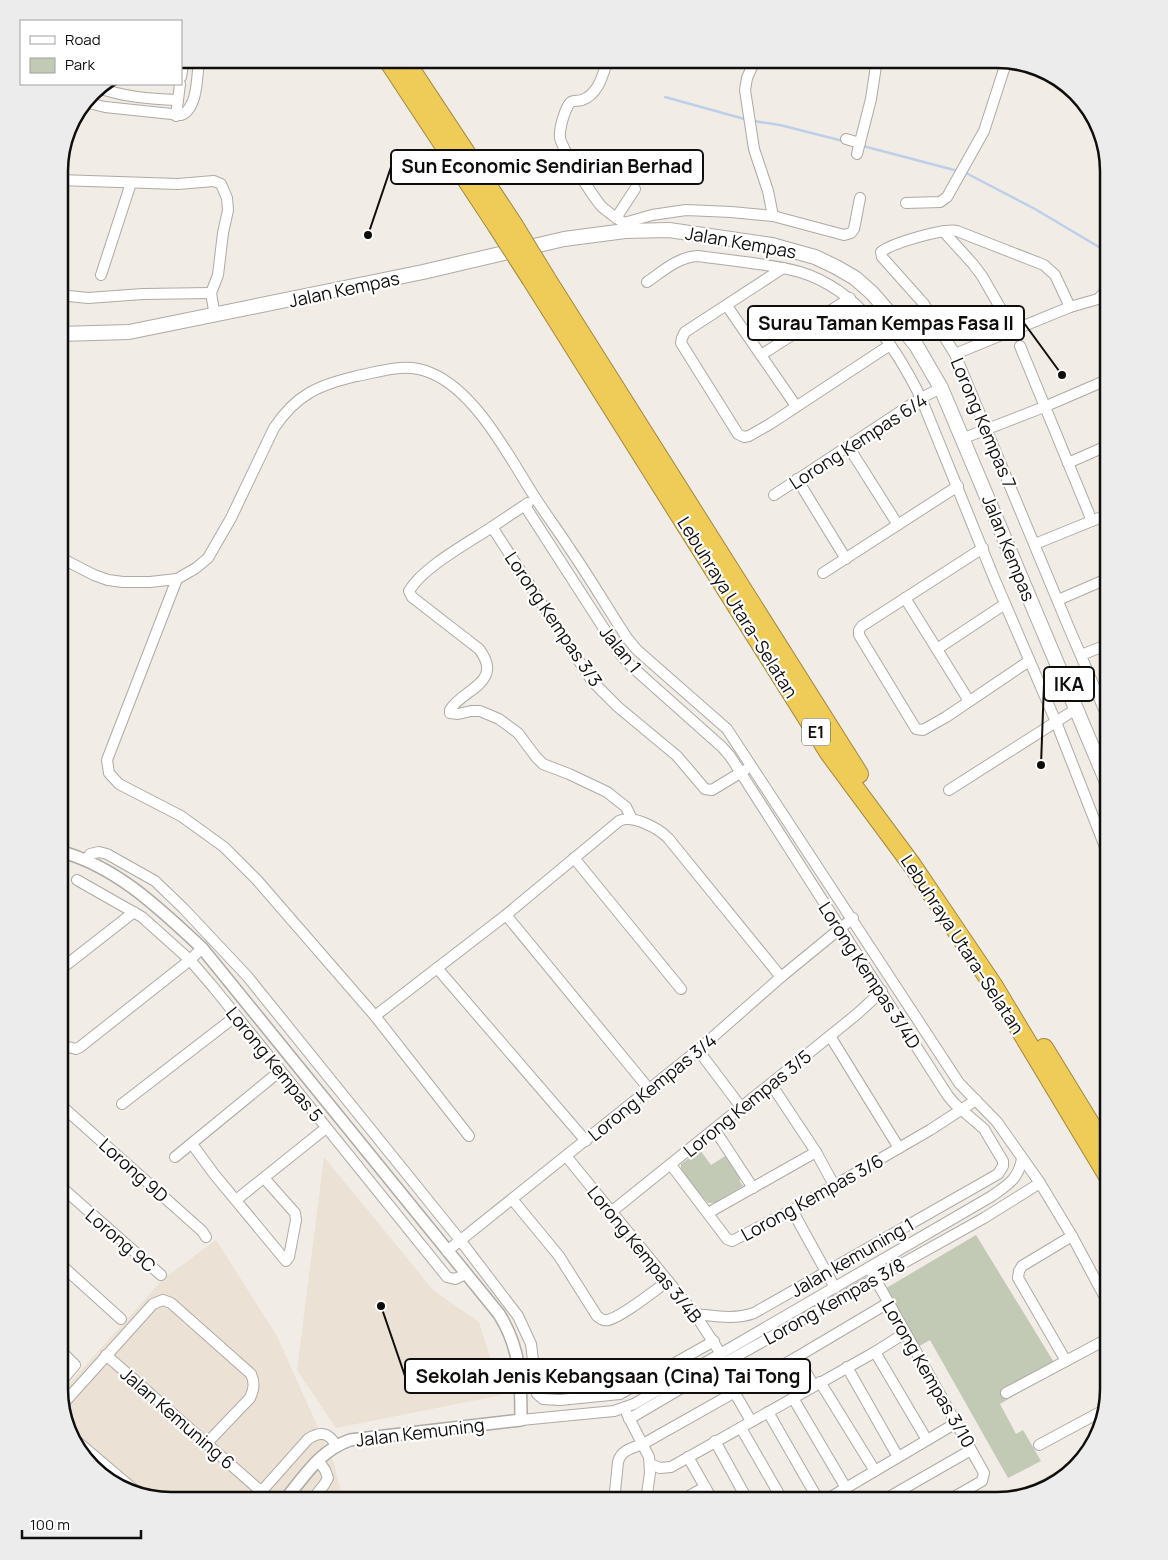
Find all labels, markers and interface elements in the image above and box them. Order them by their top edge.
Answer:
legend [20,20,182,85]
text: Road [65,29,101,50]
text: Park [65,54,95,75]
callout: Sun Economic Sendirian Berhad [391,150,703,184]
text: Sun Economic Sendirian Berhad [401,153,693,179]
street label: Jalan Kempas [684,220,798,264]
street label: Jalan Kempas [287,266,401,312]
callout: Surau Taman Kempas Fasa II [748,306,1024,340]
text: Surau Taman Kempas Fasa II [758,310,1014,336]
street label: Lorong Kempas 7 [946,354,1022,492]
street label: Lorong Kempas 6/4 [785,387,931,495]
street label: Jalan Kempas [977,491,1041,605]
street label: Lebuhraya Utara–Selatan [672,512,804,702]
street label: Lorong Kempas 3/3 [500,547,608,691]
street label: Jalan 1 [595,621,647,677]
callout: IKA [1044,667,1094,701]
text: IKA [1054,671,1084,697]
road number: E1 [802,719,830,746]
street label: Lebuhraya Utara–Selatan [896,850,1030,1038]
street label: Lorong Kempas 3/4D [813,897,927,1053]
street label: Lorong Kempas 5 [221,1002,329,1126]
street label: Lorong Kempas 3/4 [583,1028,721,1146]
street label: Lorong Kempas 3/5 [678,1044,816,1162]
street label: Lorong 9D [94,1133,174,1207]
street label: Lorong Kempas 3/6 [737,1148,887,1246]
street label: Lorong Kempas 3/4B [582,1181,708,1327]
street label: Lorong 9C [81,1203,161,1277]
street label: Jalan kemuning 1 [786,1212,918,1302]
street label: Lorong Kempas 3/8 [759,1252,909,1350]
street label: Lorong Kempas 3/10 [877,1296,981,1452]
callout: Sekolah Jenis Kebangsaan (Cina) Tai Tong [405,1359,810,1393]
street label: Jalan Kemuning 6 [116,1362,240,1474]
text: Sekolah Jenis Kebangsaan (Cina) Tai Tong [416,1363,800,1389]
street label: Jalan Kemuning [354,1412,486,1452]
scale bar [22,1508,141,1540]
text: 100 m [30,1514,70,1535]

